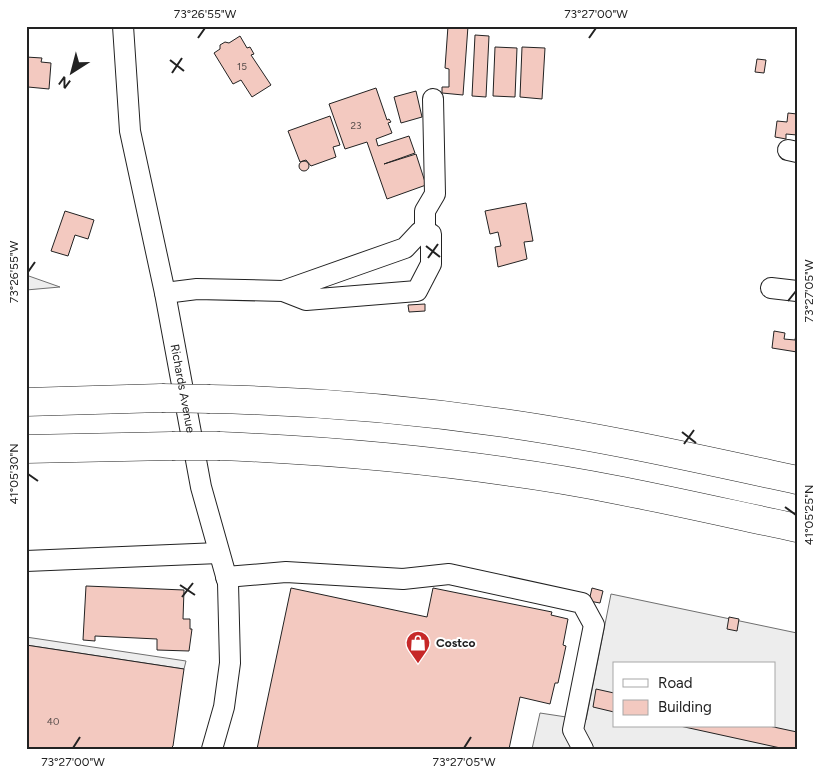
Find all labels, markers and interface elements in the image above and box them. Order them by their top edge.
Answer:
text: 73°26'55"W [174,7,237,21]
text: 73°27'00"W [564,7,628,21]
north arrow [48,48,98,98]
house number: 15 [237,60,247,73]
text: N [55,72,74,92]
house number: 23 [350,119,362,132]
text: 73°26'55"W [7,240,21,303]
text: 73°27'05"W [802,259,816,322]
street label: Richards Avenue [168,343,198,434]
text: 41°05'30"N [7,443,21,505]
text: 41°05'25"N [802,485,816,545]
shop icon: Costco [405,630,431,664]
place label: Costco [436,636,476,650]
legend [613,662,776,728]
text: Road [658,674,693,692]
text: Building [658,698,712,716]
house number: 40 [47,715,59,728]
text: 73°27'00"W [41,755,105,769]
text: 73°27'05"W [433,755,496,769]

